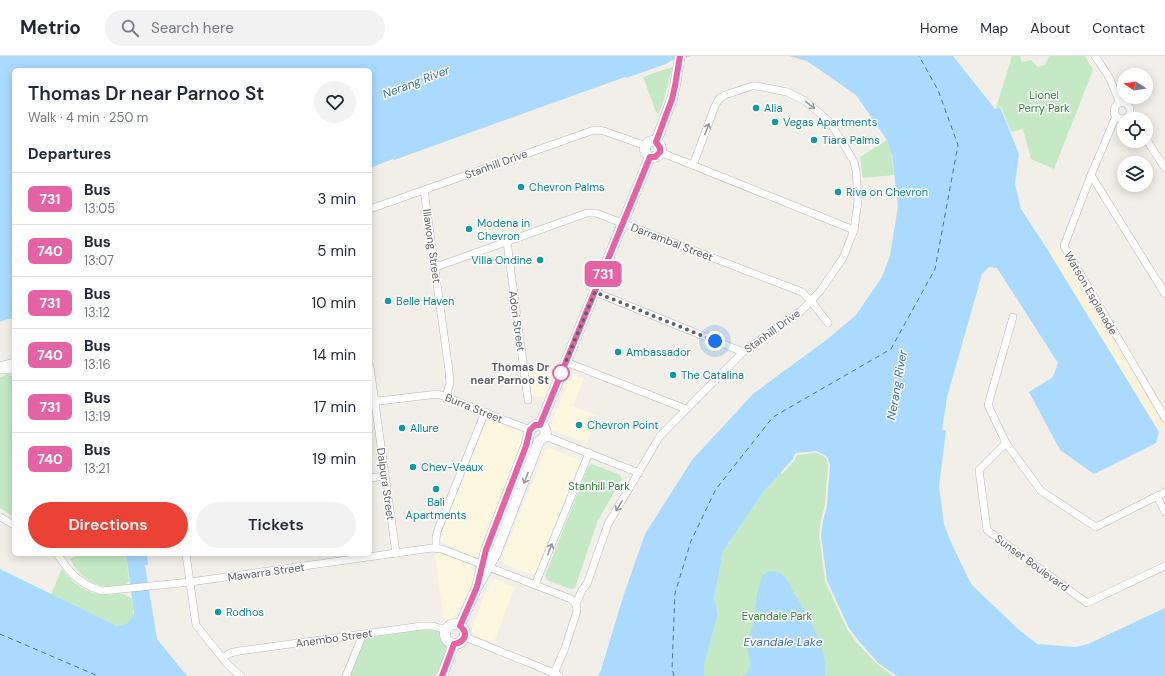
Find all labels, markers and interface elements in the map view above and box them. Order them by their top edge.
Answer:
search box [105,10,385,46]
text: Metrio [20,15,81,40]
icon: search [119,17,141,39]
text: Search here [151,18,234,38]
text: Home [920,19,958,37]
text: Map [980,19,1008,37]
text: About [1030,19,1070,37]
text: Contact [1092,19,1145,37]
water label: Nerang River [380,62,452,102]
north arrow [1117,68,1153,104]
map controls [1117,68,1153,192]
text: Thomas Dr near Parnoo St [28,81,264,106]
button: heart [314,81,356,123]
park label: Lionel Perry Park [1018,88,1070,115]
place label: Alia [764,101,782,115]
one-way arrow [804,101,815,110]
marker: Alia [751,103,761,113]
text: Walk · 4 min · 250 m [28,109,148,126]
button: locate [1117,112,1153,148]
place label: Vegas Apartments [783,115,877,129]
marker: Vegas Apartments [770,117,780,127]
one-way arrow [703,123,711,135]
place label: Tiara Palms [822,133,880,147]
marker: Tiara Palms [809,135,819,145]
text: Departures [28,144,111,164]
street label: Stanhill Drive [463,146,529,182]
button: layers [1117,156,1153,192]
text: Bus [84,180,111,200]
place label: Chevron Palms [529,180,605,194]
marker: Chevron Palms [516,182,526,192]
place label: Riva on Chevron [846,185,928,199]
marker: Riva on Chevron [833,187,843,197]
text: 3 min [318,189,356,209]
text: 731 [40,190,60,208]
text: 13:05 [84,200,115,217]
street label: Illawong Street [420,208,444,284]
place label: Modena in Chevron [477,216,530,243]
street label: Darrambal Street [629,220,715,264]
marker: Modena in Chevron [464,224,474,234]
text: Bus [84,232,111,252]
text: 5 min [317,241,356,261]
text: 740 [37,242,63,260]
street label: Watson Esplanade [1061,249,1121,337]
text: 13:07 [84,252,114,269]
place label: Villa Ondine [471,253,532,267]
marker: Villa Ondine [535,255,545,265]
line badge: 731 [580,261,626,287]
text: 731 [593,265,613,283]
text: Bus [84,284,111,304]
street label: Adori Street [506,290,528,352]
text: 10 min [311,293,356,313]
text: 731 [40,294,60,312]
place label: Belle Haven [396,294,454,308]
marker: Belle Haven [383,296,393,306]
text: 13:12 [84,304,110,321]
street label: Stanhill Drive [741,306,803,356]
your location [705,331,725,351]
text: Bus [84,336,111,356]
text: 14 min [313,345,356,365]
place label: Ambassador [626,345,691,359]
text: 740 [37,346,63,364]
marker: Ambassador [613,347,623,357]
water label: Nerang River [883,348,911,421]
text: 13:16 [84,356,111,373]
place label: Thomas Dr near Parnoo St [471,360,549,387]
marker: Thomas Dr near Parnoo St [552,364,570,382]
place label: The Catalina [681,368,744,382]
marker: The Catalina [668,370,678,380]
text: Bus [84,388,111,408]
street label: Burra Street [443,390,505,426]
text: 17 min [314,397,356,417]
text: 731 [40,398,60,416]
text: 13:19 [84,408,111,425]
place label: Chevron Point [587,418,659,432]
marker: Chevron Point [574,420,584,430]
place label: Allure [410,421,439,435]
marker: Allure [397,423,407,433]
text: Bus [84,440,111,460]
street label: Dalpura Street [374,447,398,521]
text: 19 min [312,449,356,469]
text: 740 [37,450,63,468]
text: 13:21 [84,460,110,477]
place label: Chev-Veaux [421,460,484,474]
marker: Chev-Veaux [408,462,418,472]
one-way arrow [521,471,529,483]
park label: Stanhill Park [568,479,630,493]
marker: Bali Apartments [431,484,441,494]
place label: Bali Apartments [406,495,466,522]
one-way arrow [614,500,622,512]
button: Directions [28,502,188,548]
button: Tickets [196,502,356,548]
street label: Sunset Boulevard [992,531,1072,595]
one-way arrow [546,543,554,555]
street label: Mawarra Street [227,560,305,584]
place label: Rodhos [226,605,264,619]
marker: Rodhos [213,607,223,617]
park label: Evandale Park [742,609,813,623]
street label: Anembo Street [295,626,373,650]
water label: Evandale Lake [744,634,823,650]

